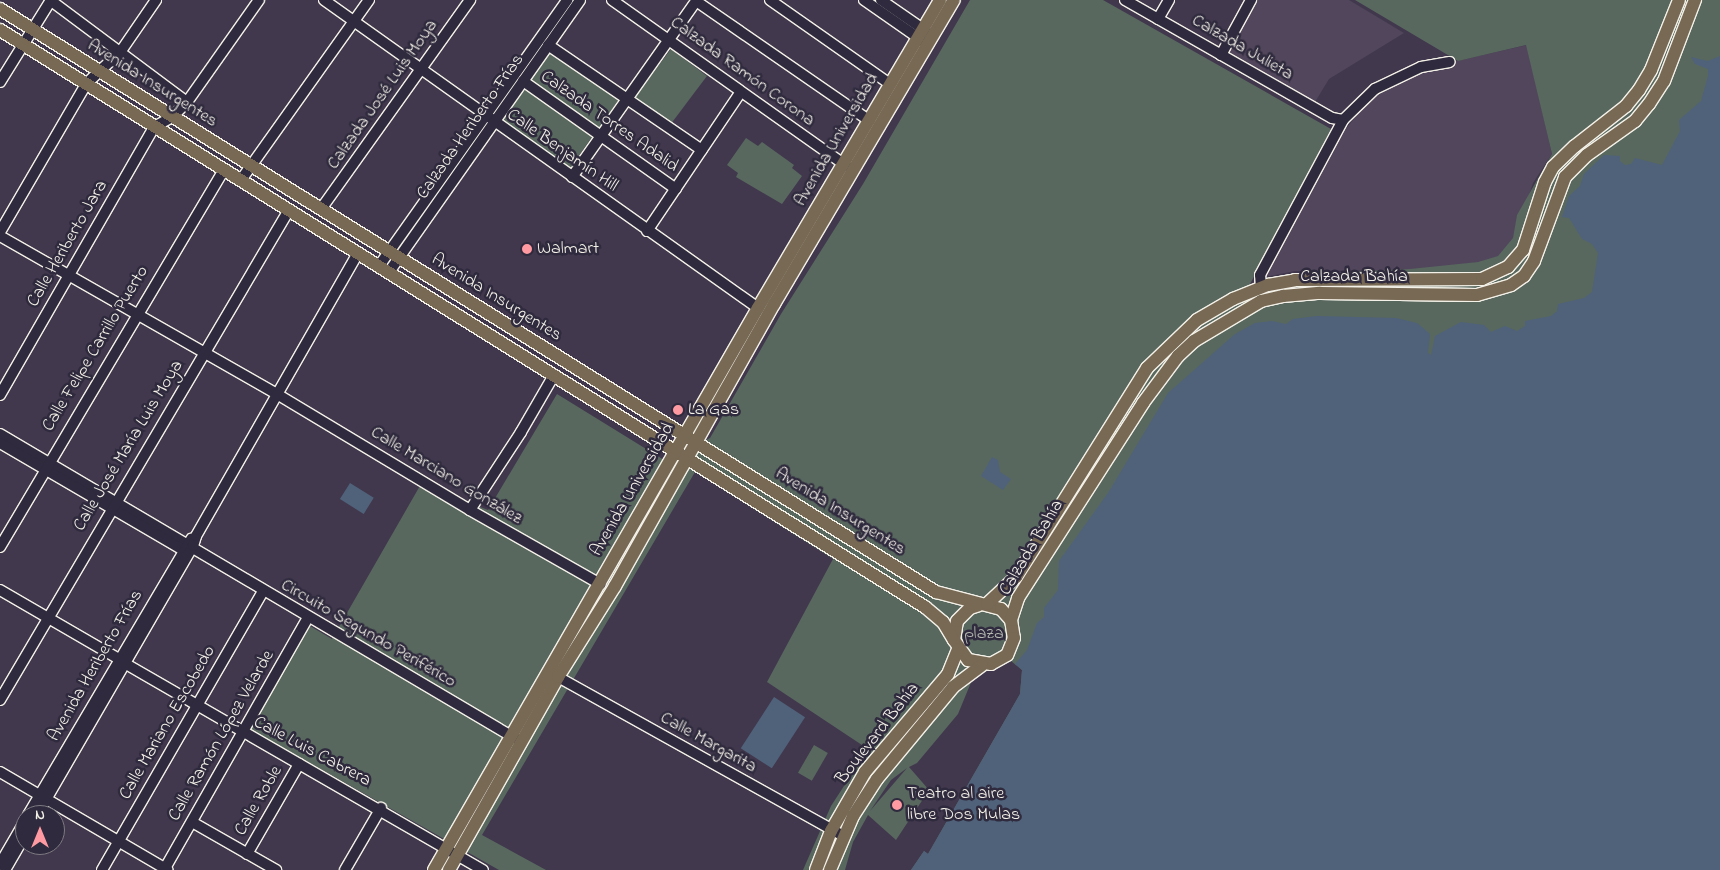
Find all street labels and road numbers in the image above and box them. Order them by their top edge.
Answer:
street label: Calzada Julieta [1188,10,1296,86]
street label: Calzada Ramón Corona [666,12,818,132]
street label: Calzada José Luis Moya [323,16,443,174]
street label: Avenida Insurgentes [83,35,221,133]
street label: Calzada Heriberto Frías [413,50,529,204]
street label: Calzada Torres Adalid [536,66,682,178]
street label: Avenida Universidad [790,70,884,210]
street label: Calle Benjamín Hill [502,105,622,197]
street label: Calle Heriberto Jara [23,177,113,311]
street label: Avenida Insurgentes [427,249,565,347]
street label: Calle Felipe Carrillo Puerto [38,262,154,436]
street label: Calzada Bahía [1300,266,1408,288]
street label: Calle José María Luis Moya [69,357,189,535]
street label: Avenida Universidad [586,420,680,560]
street label: Calle Marciano González [366,422,526,530]
street label: Avenida Insurgentes [771,463,909,561]
street label: Calzada Bahía [995,496,1069,600]
street label: Circuito Segundo Periférico [277,575,459,693]
street label: Avenida Heriberto Frías [44,586,148,746]
street label: Calle Mariano Escobedo [115,642,221,804]
street label: Calle Ramón López Velarde [164,647,280,825]
street label: Boulevard Bahía [832,679,924,789]
street label: Calle Margarita [656,708,760,778]
street label: Calle Luis Cabrera [250,712,374,792]
street label: Calle Roble [230,762,288,840]

